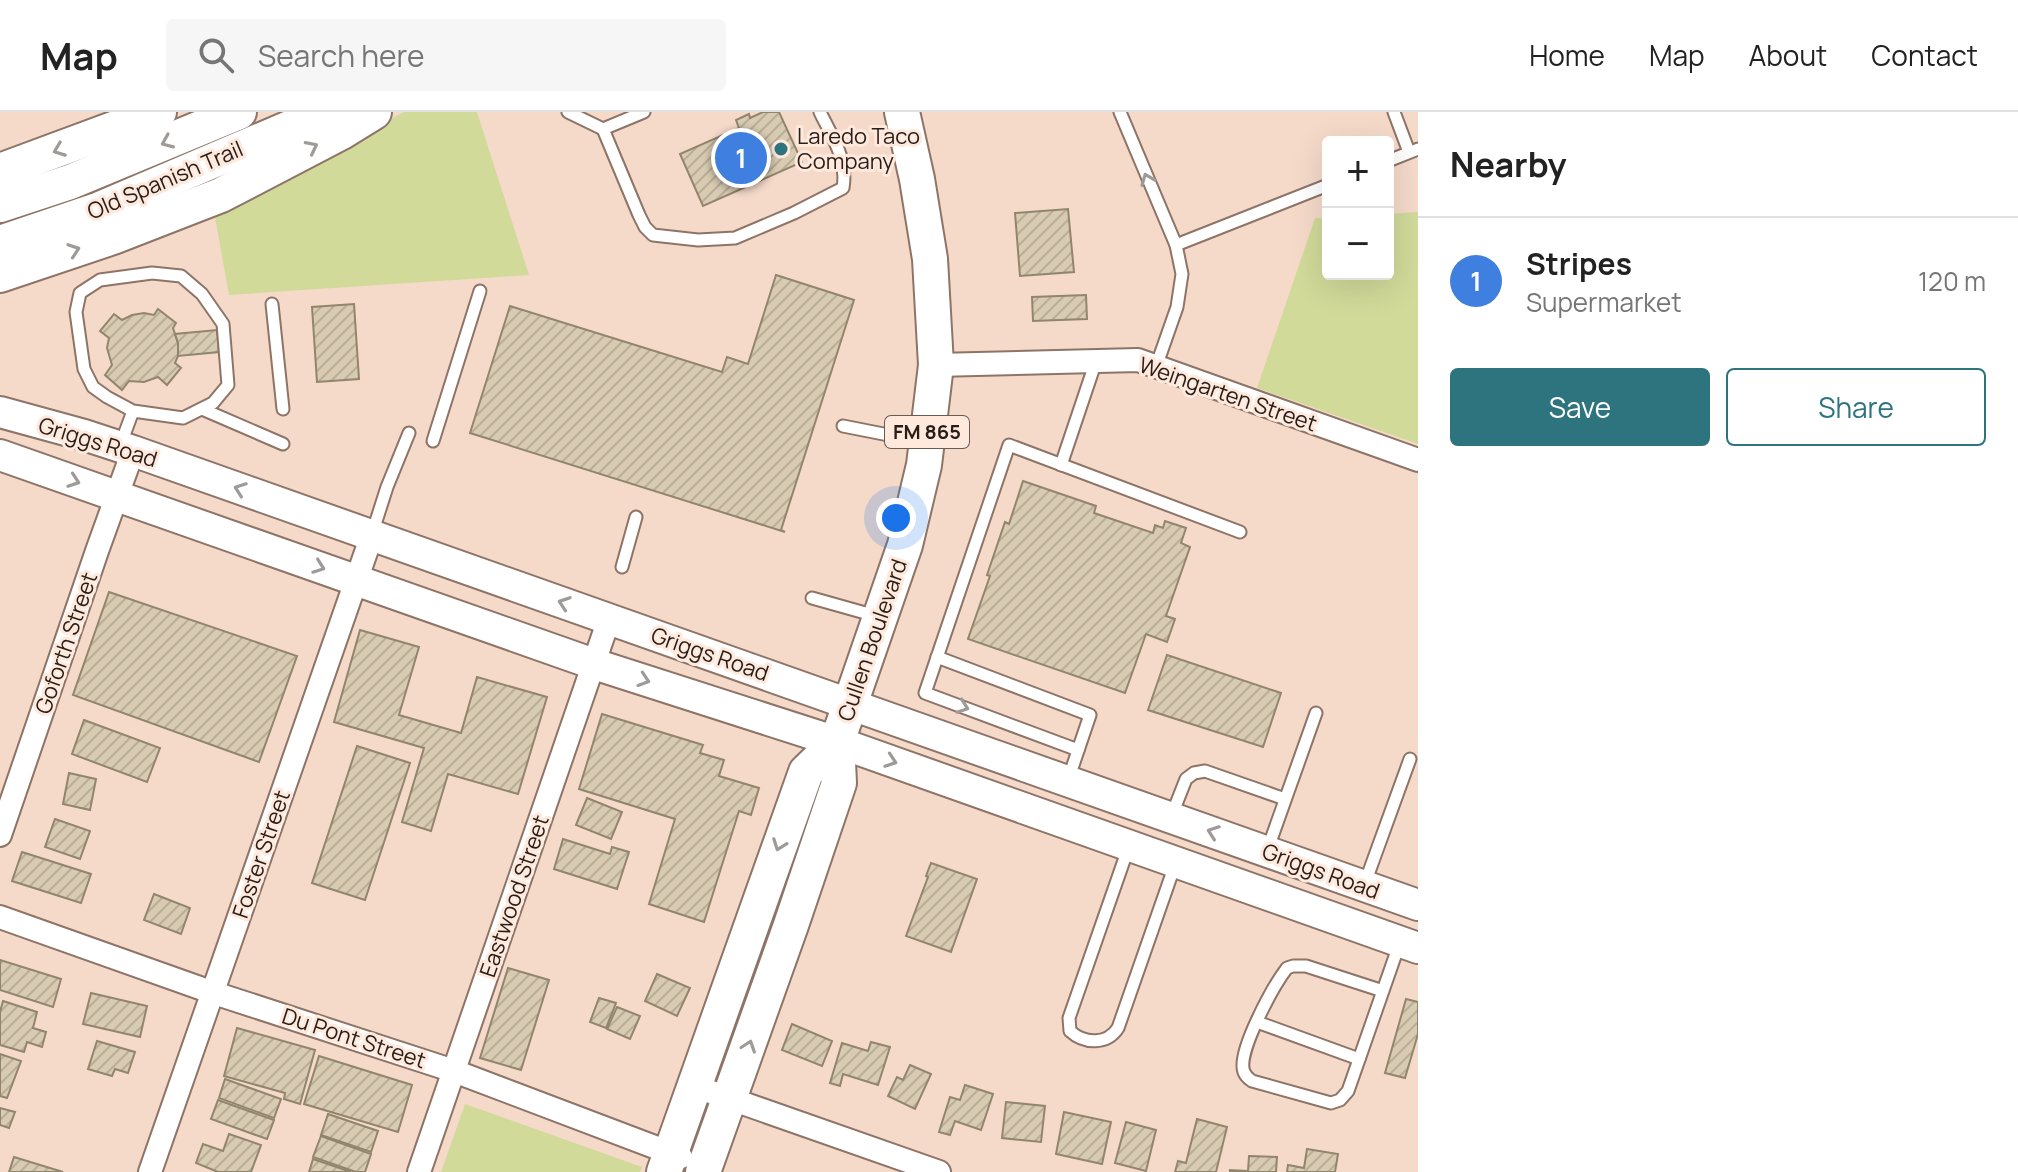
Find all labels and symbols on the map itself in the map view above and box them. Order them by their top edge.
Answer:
place label: Laredo Taco Company [797,121,920,176]
pin: 1 [715,128,767,188]
one-way arrow [161,132,175,149]
street label: Old Spanish Trail [82,134,248,226]
one-way arrow [53,140,67,157]
marker: Laredo Taco Company [772,140,790,158]
one-way arrow [304,142,319,157]
one-way arrow [1140,173,1157,187]
one-way arrow [66,243,80,259]
street label: Weingarten Street [1135,349,1321,439]
street label: Griggs Road [35,410,161,474]
road number: FM 865 [885,416,969,448]
one-way arrow [66,471,80,487]
one-way arrow [234,482,248,498]
your location [876,498,916,538]
street label: Cullen Boulevard [830,555,914,725]
one-way arrow [311,558,325,574]
street label: Goforth Street [28,568,104,718]
one-way arrow [558,596,572,613]
street label: Griggs Road [647,620,773,688]
one-way arrow [636,670,650,686]
one-way arrow [955,697,969,714]
one-way arrow [883,752,897,768]
street label: Foster Street [225,786,297,922]
street label: Eastwood Street [472,811,556,981]
one-way arrow [1206,825,1220,842]
street label: Griggs Road [1258,836,1384,906]
one-way arrow [773,838,789,852]
street label: Du Pont Street [278,1001,430,1075]
one-way arrow [739,1040,755,1054]

